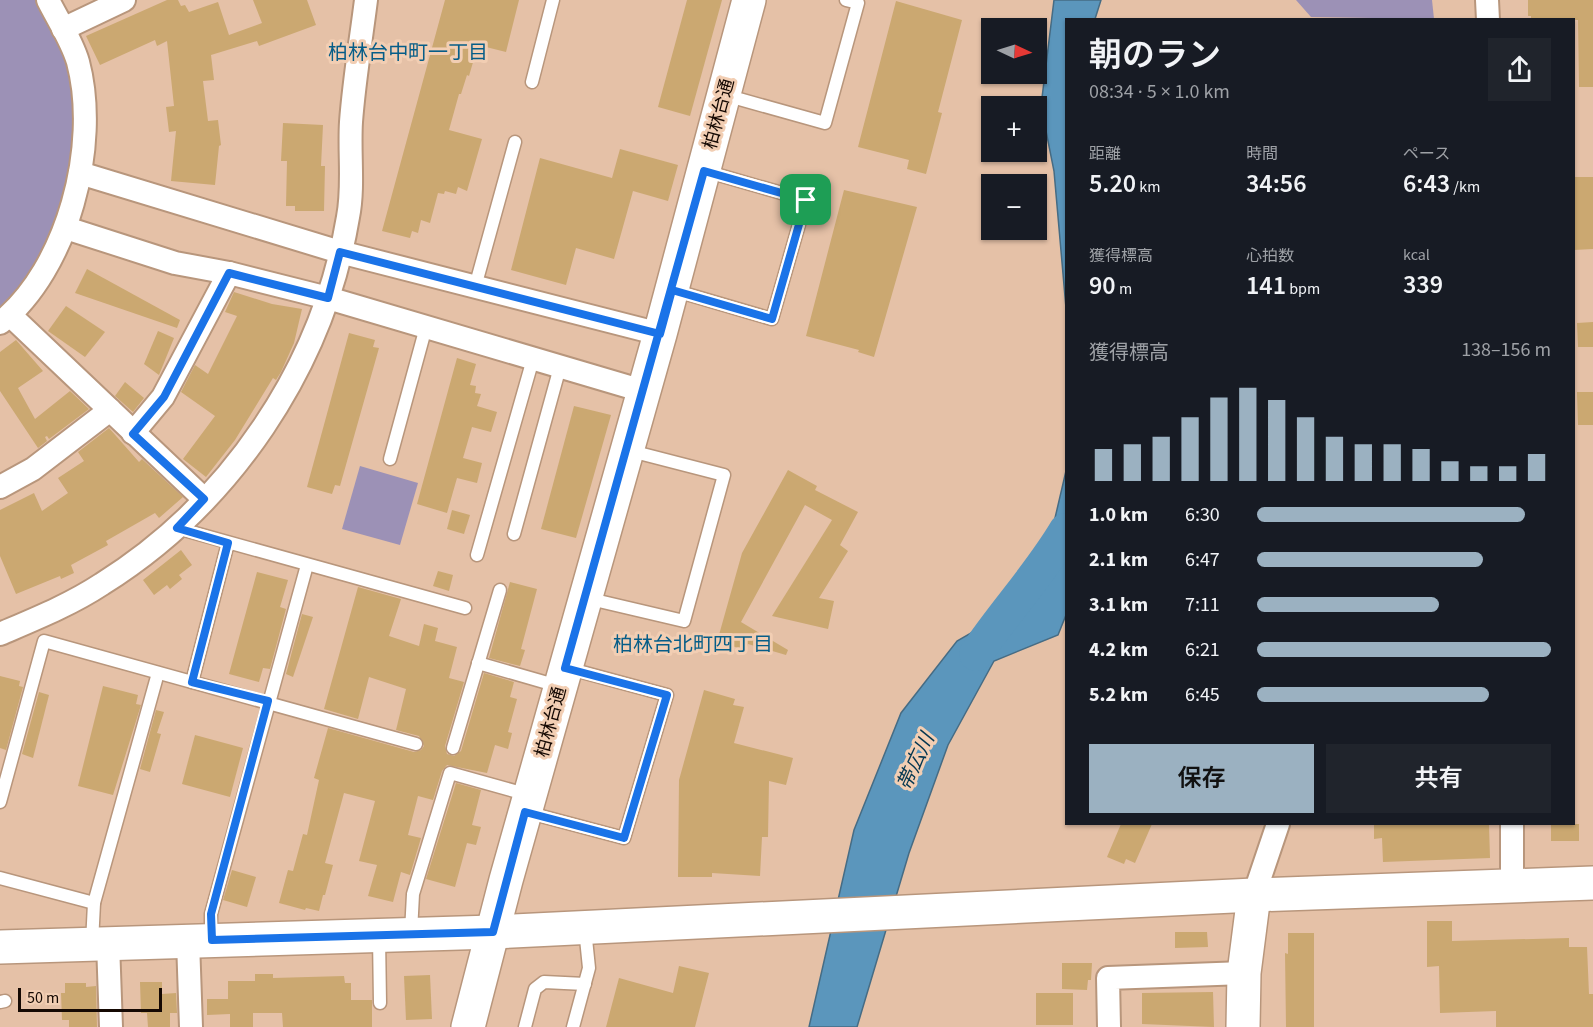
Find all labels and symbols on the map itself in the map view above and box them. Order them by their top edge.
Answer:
north arrow [981,18,1047,84]
district label: 柏林台中町一丁目 [328,39,488,67]
street label: 柏林台通 [698,76,740,152]
pin [780,174,831,225]
district label: 柏林台北町四丁目 [613,631,773,659]
street label: 柏林台通 [530,684,572,760]
water label: 帯広川 [891,727,942,795]
scale bar [18,985,162,1012]

